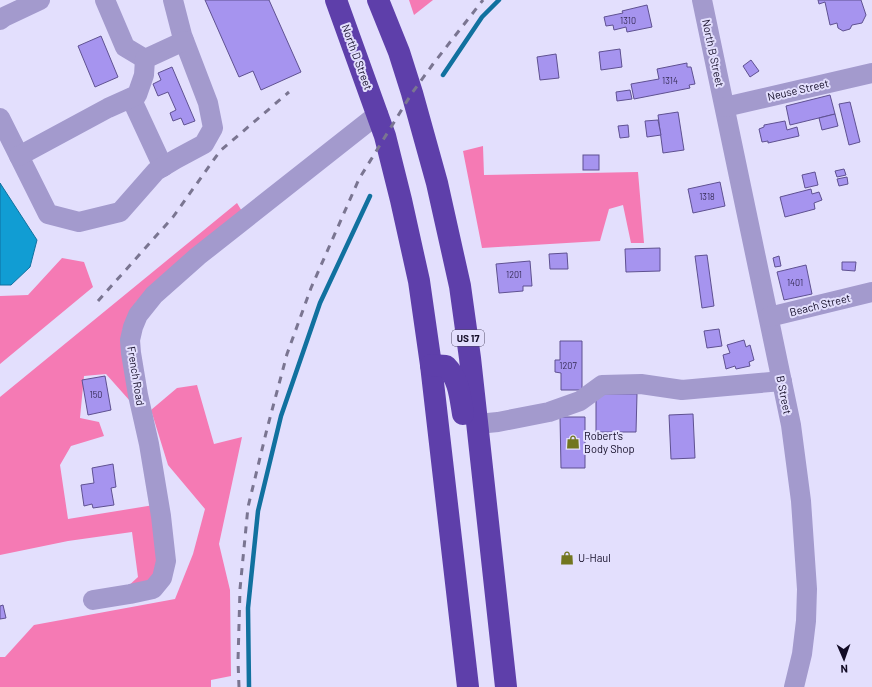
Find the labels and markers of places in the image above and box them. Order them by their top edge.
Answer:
place label: Robert's Body Shop [584,429,635,455]
shop icon: Robert's Body Shop [565,434,581,450]
shop icon: U-Haul [559,550,575,566]
place label: U-Haul [578,551,611,564]

